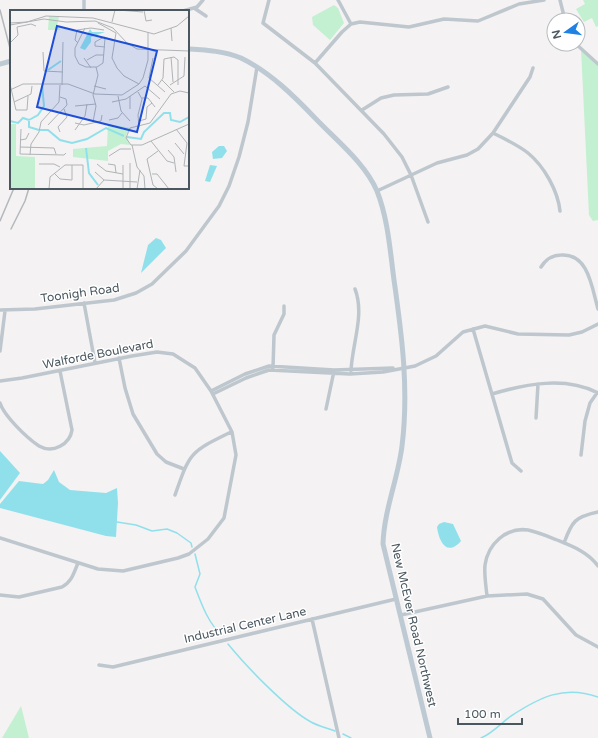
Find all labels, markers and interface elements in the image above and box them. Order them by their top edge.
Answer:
inset map [10,10,189,189]
north arrow [546,12,586,52]
text: N [549,28,564,40]
street label: Toonigh Road [40,281,120,305]
street label: Walforde Boulevard [41,336,155,372]
street label: New McEver Road Northwest [388,542,440,709]
street label: Industrial Center Lane [182,604,308,646]
scale bar [458,700,522,726]
text: 100 m [464,707,501,721]

